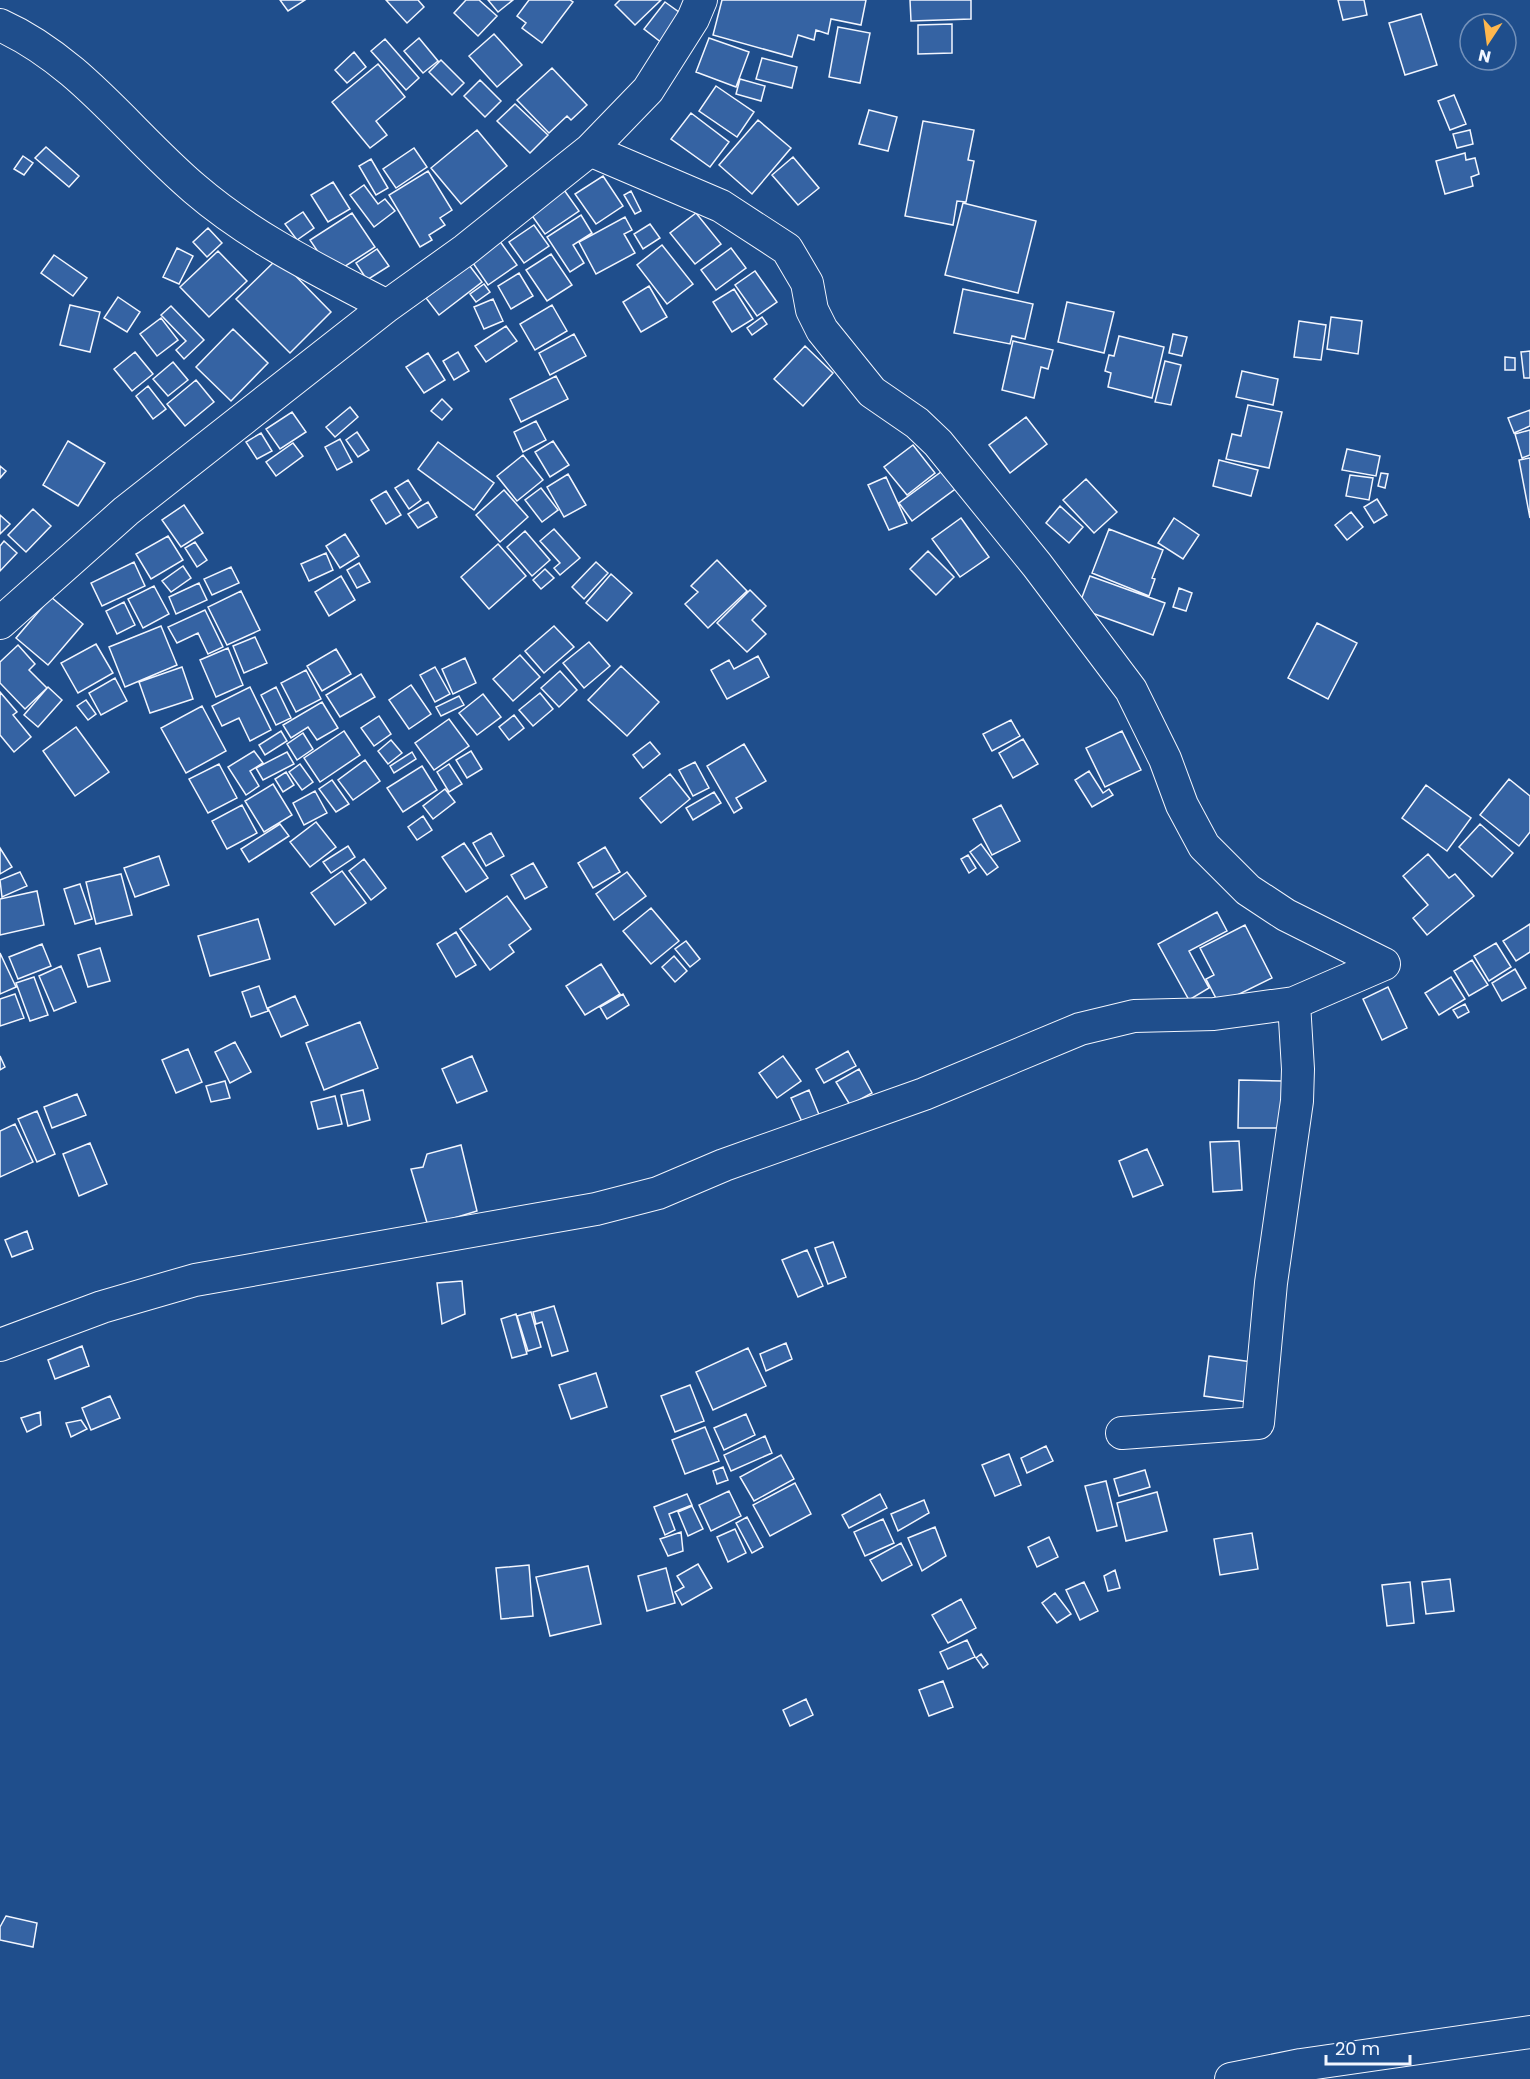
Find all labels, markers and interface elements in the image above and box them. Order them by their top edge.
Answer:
north arrow [1458,12,1518,72]
text: N [1476,44,1493,69]
scale bar [1326,2028,1410,2066]
text: 20 m [1335,2036,1380,2061]

